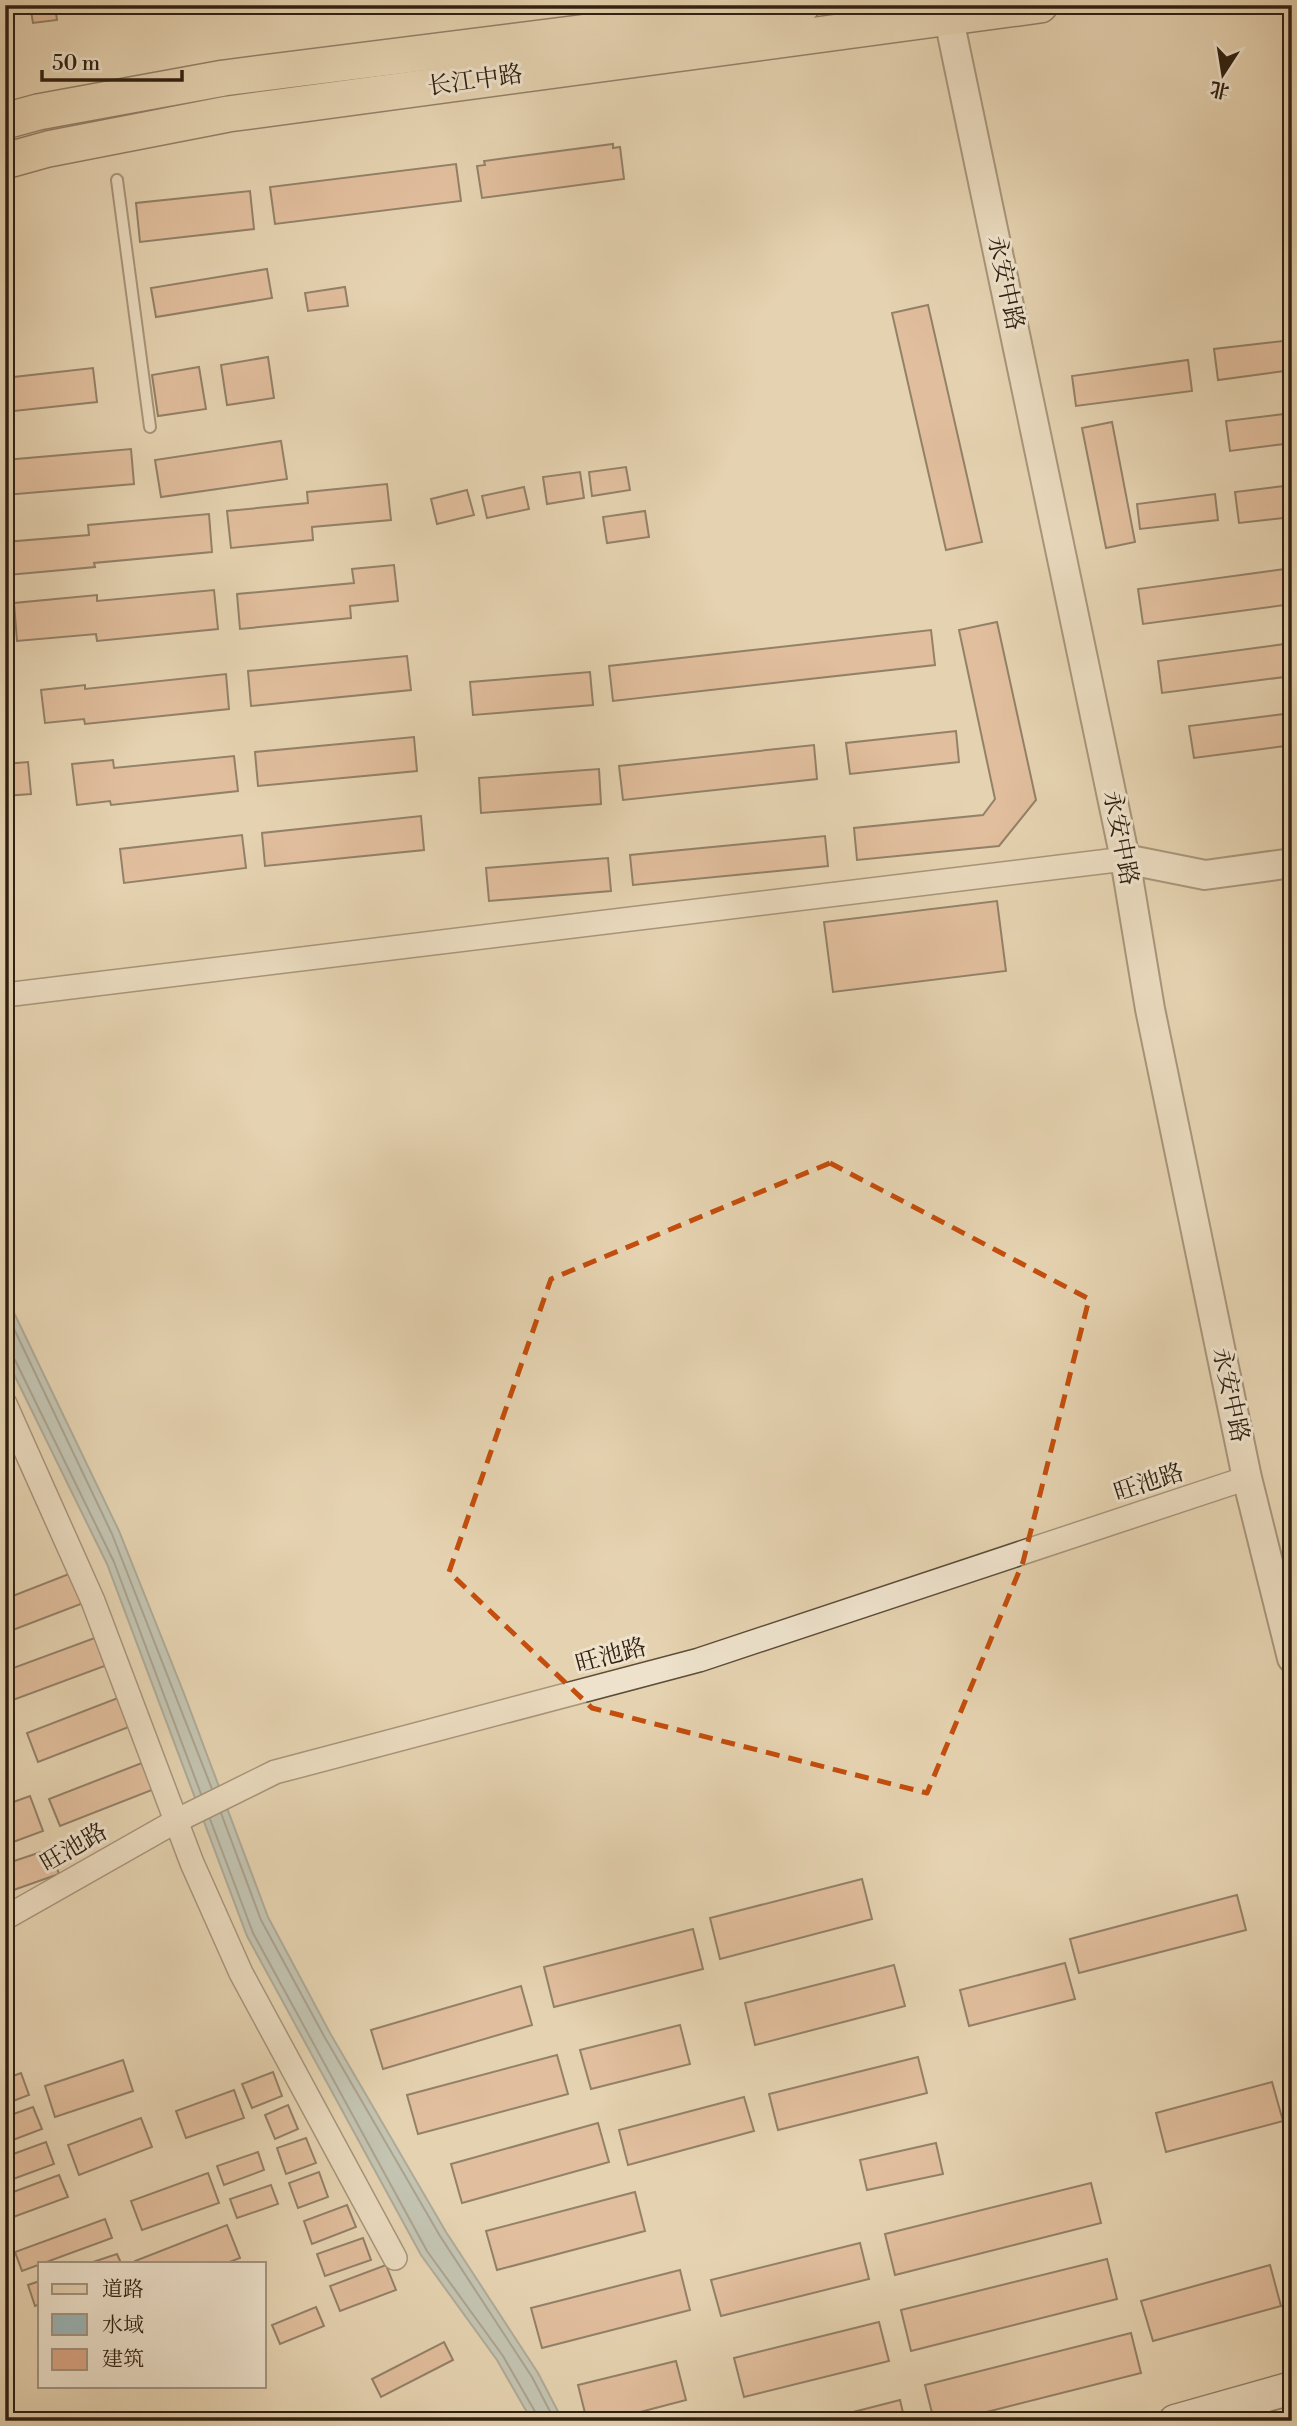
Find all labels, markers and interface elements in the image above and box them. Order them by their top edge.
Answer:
scale bar [42,38,182,82]
north arrow [1188,38,1258,108]
text: 50 m [52,51,100,77]
street label: 长江中路 [425,59,525,103]
text: 北 [1208,76,1231,103]
street label: 永安中路 [980,233,1030,333]
street label: 永安中路 [1096,788,1144,888]
street label: 永安中路 [1205,1345,1255,1445]
street label: 旺池路 [1110,1458,1188,1508]
street label: 旺池路 [572,1632,650,1680]
street label: 旺池路 [35,1817,113,1879]
legend [38,2262,266,2388]
text: 道路 [102,2277,144,2303]
text: 水域 [102,2313,144,2339]
text: 建筑 [102,2347,144,2373]

